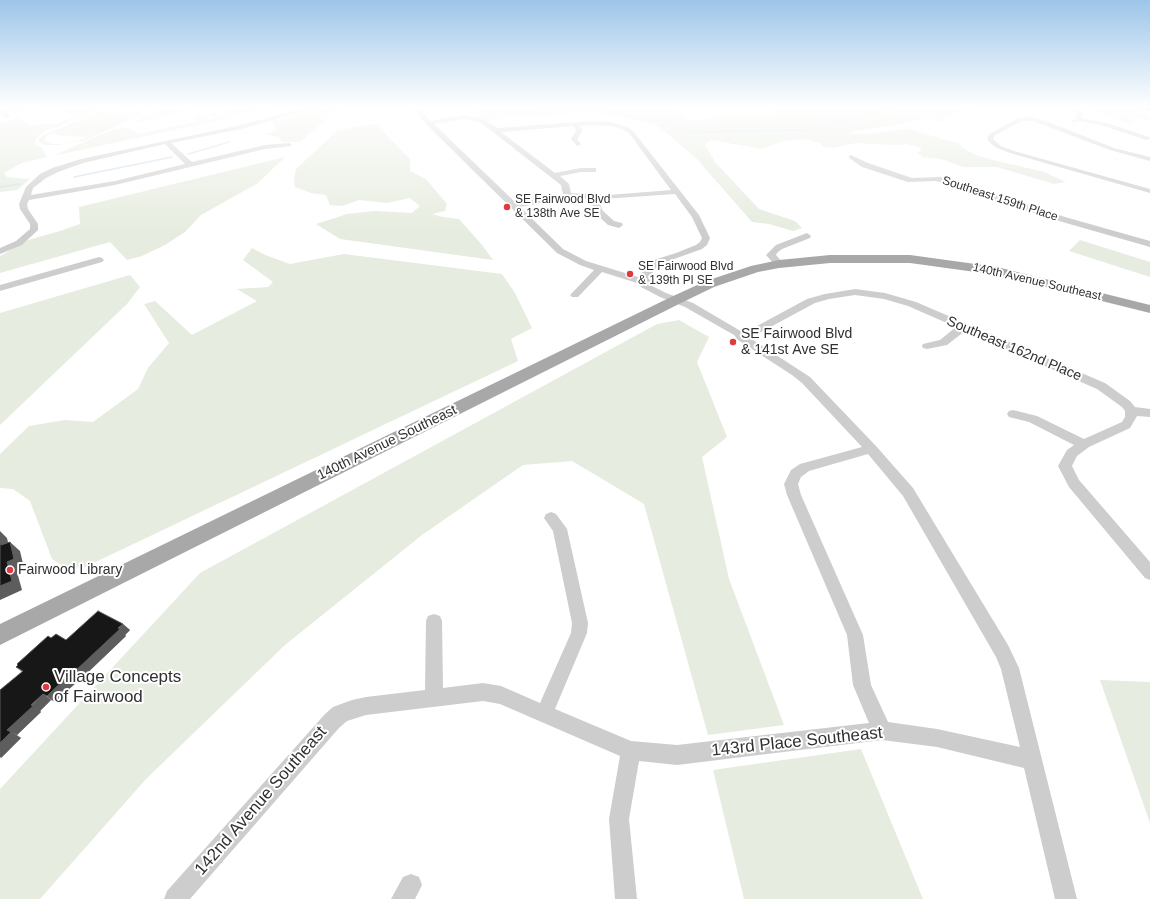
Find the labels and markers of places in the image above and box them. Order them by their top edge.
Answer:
place label: SE Fairwood Blvd & 138th Ave SE [515,193,610,221]
marker: SE Fairwood Blvd & 138th Ave SE [502,202,512,212]
place label: SE Fairwood Blvd & 139th Pl SE [638,260,733,288]
marker: SE Fairwood Blvd & 139th Pl SE [625,269,635,279]
place label: SE Fairwood Blvd & 141st Ave SE [741,326,852,358]
marker: SE Fairwood Blvd & 141st Ave SE [728,337,738,347]
place label: Fairwood Library [18,562,122,578]
marker: Fairwood Library [5,565,15,575]
place label: Village Concepts of Fairwood [54,667,181,707]
marker: Village Concepts of Fairwood [41,682,51,692]

